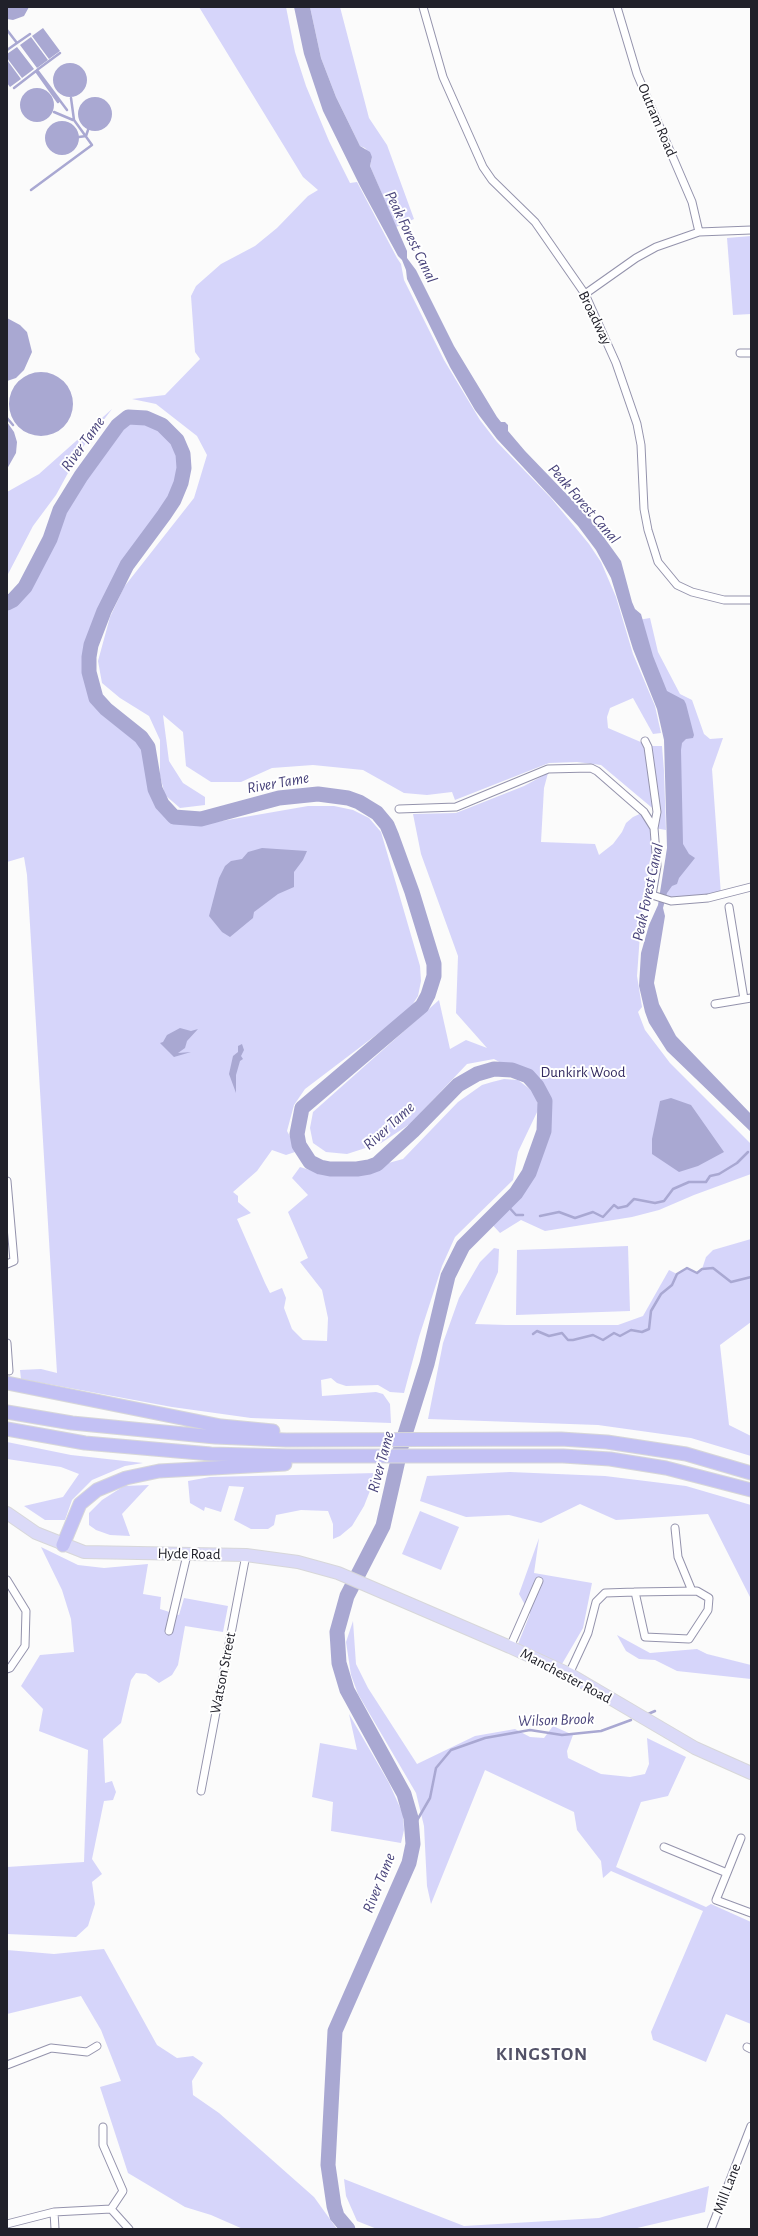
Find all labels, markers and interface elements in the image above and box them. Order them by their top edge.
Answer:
street label: Outram Road [634,81,680,159]
water label: Peak Forest Canal [380,188,442,286]
street label: Broadway [574,288,616,348]
water label: River Tame [57,413,109,475]
water label: Peak Forest Canal [544,460,624,548]
water label: River Tame [245,768,311,798]
water label: Peak Forest Canal [628,841,668,943]
park label: Dunkirk Wood [541,1063,625,1081]
water label: River Tame [359,1098,419,1154]
water label: River Tame [364,1429,398,1495]
street label: Hyde Road [157,1544,221,1564]
street label: Watson Street [206,1631,240,1715]
street label: Manchester Road [517,1644,615,1708]
water label: Wilson Brook [518,1709,594,1731]
water label: River Tame [358,1850,400,1916]
district label: KINGSTON [496,2043,588,2065]
street label: Mill Lane [709,2161,745,2217]

